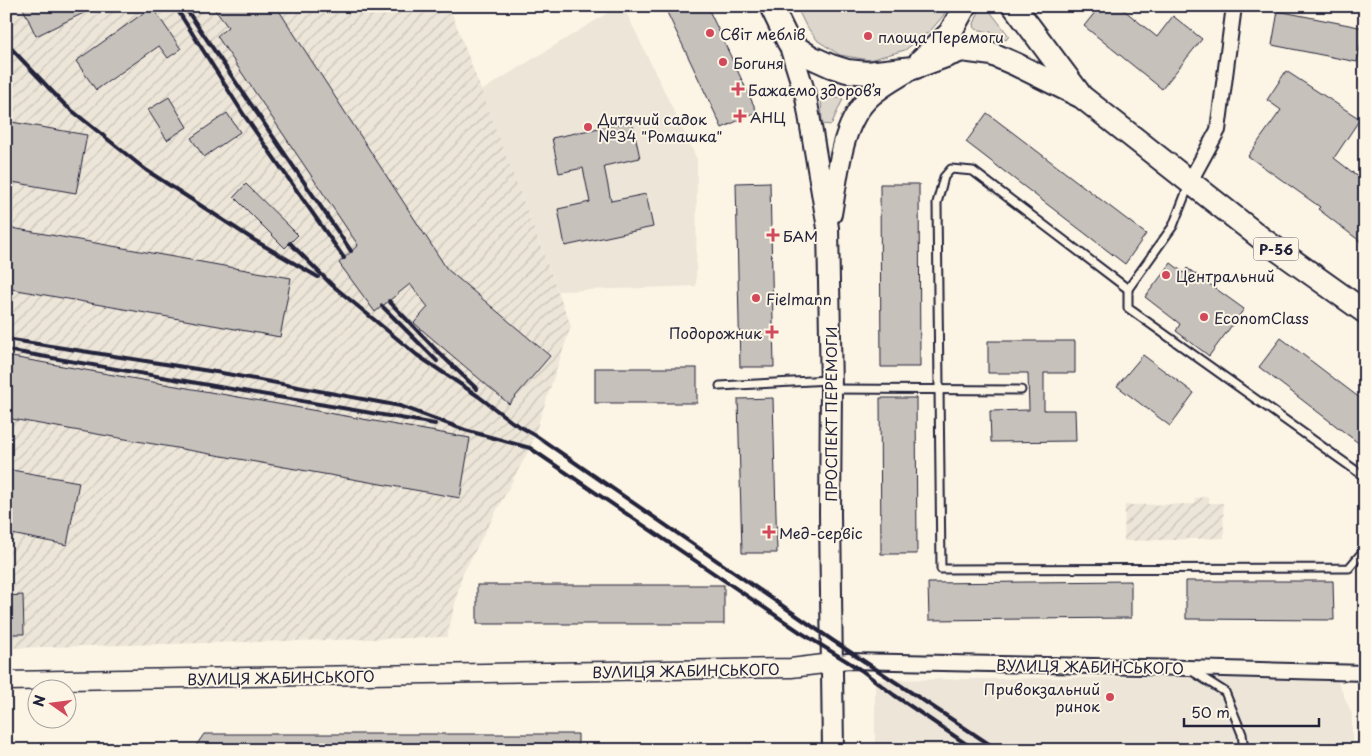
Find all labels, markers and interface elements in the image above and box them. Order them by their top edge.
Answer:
place label: Світ меблів [720,22,806,45]
place label: площа Перемоги [878,25,1004,48]
marker: Світ меблів [704,27,716,39]
marker: площа Перемоги [862,30,874,42]
place label: Богиня [733,51,784,74]
marker: Богиня [717,56,729,68]
place label: Бажаємо здоровʼя [748,78,882,101]
marker: Бажаємо здоровʼя [732,83,744,95]
place label: АНЦ [750,105,786,128]
place label: Дитячий садок №34 "Ромашка" [597,107,722,147]
marker: АНЦ [734,110,746,122]
marker: Дитячий садок №34 "Ромашка" [582,121,594,133]
place label: БАМ [783,224,818,247]
marker: БАМ [767,229,779,241]
road number: Р-56 [1254,238,1298,260]
place label: Центральний [1176,264,1275,287]
marker: Центральний [1160,269,1172,281]
place label: Fielmann [766,287,832,310]
marker: Fielmann [750,292,762,304]
place label: EconomClass [1214,306,1309,329]
marker: EconomClass [1198,311,1210,323]
place label: Подорожник [669,321,762,344]
marker: Подорожник [766,326,778,338]
street label: ПРОСПЕКТ ПЕРЕМОГИ [819,326,842,502]
place label: Мед-сервіс [779,521,863,544]
marker: Мед-сервіс [763,526,775,538]
street label: ВУЛИЦЯ ЖАБИНСЬКОГО [996,653,1184,679]
street label: ВУЛИЦЯ ЖАБИНСЬКОГО [592,657,780,683]
street label: ВУЛИЦЯ ЖАБИНСЬКОГО [187,664,375,690]
place label: Привокзальний ринок [984,677,1100,717]
north arrow [28,678,78,728]
marker: Привокзальний ринок [1104,691,1116,703]
text: N [27,693,50,709]
scale bar [1184,696,1318,728]
text: 50 m [1191,700,1230,723]

